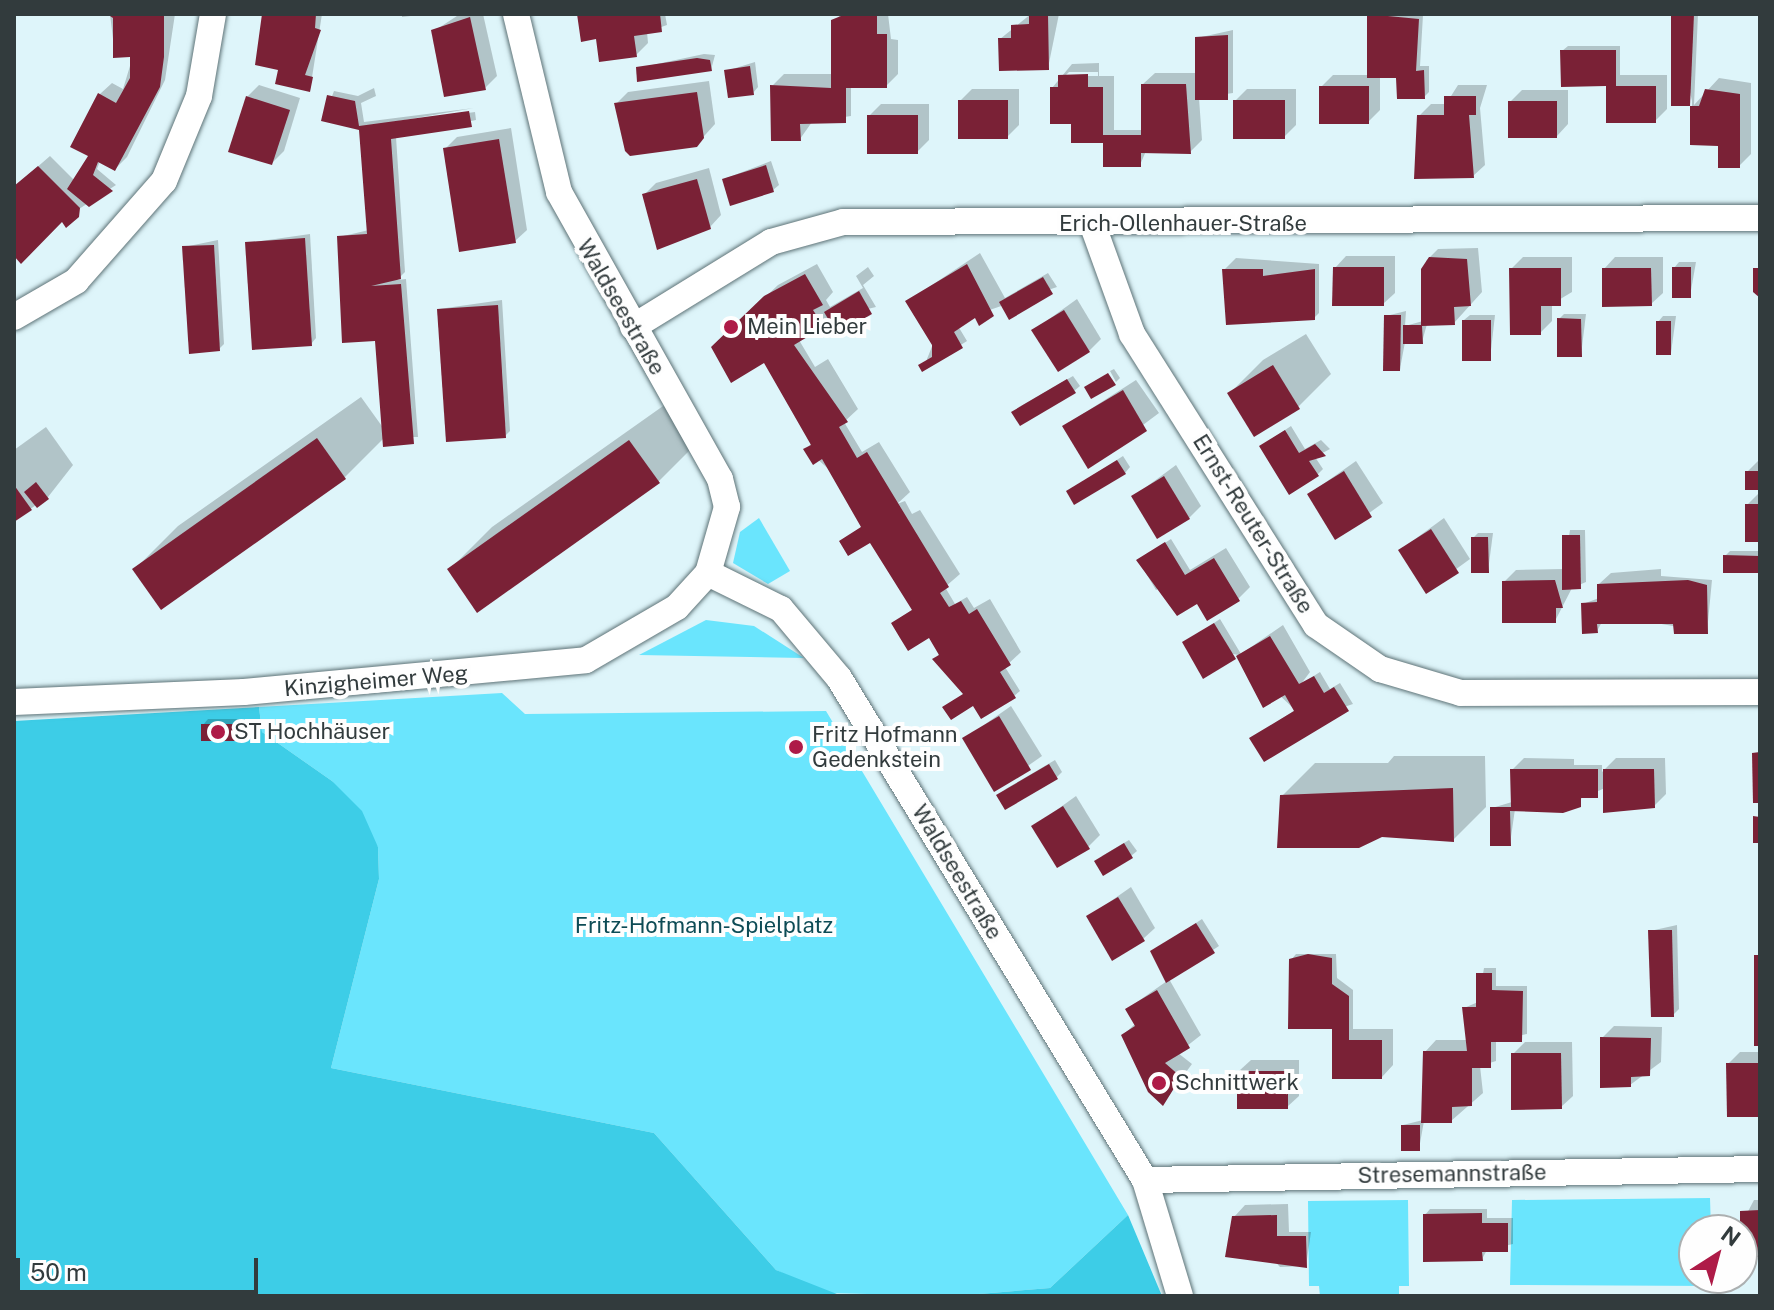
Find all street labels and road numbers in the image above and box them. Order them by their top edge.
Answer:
street label: Erich-Ollenhauer-Straße [1059,211,1307,237]
street label: Waldseestraße [571,234,671,380]
street label: Ernst-Reuter-Straße [1187,430,1319,618]
street label: Kinzigheimer Weg [283,660,469,702]
street label: Waldseestraße [906,800,1008,944]
street label: Stresemannstraße [1357,1159,1547,1189]

